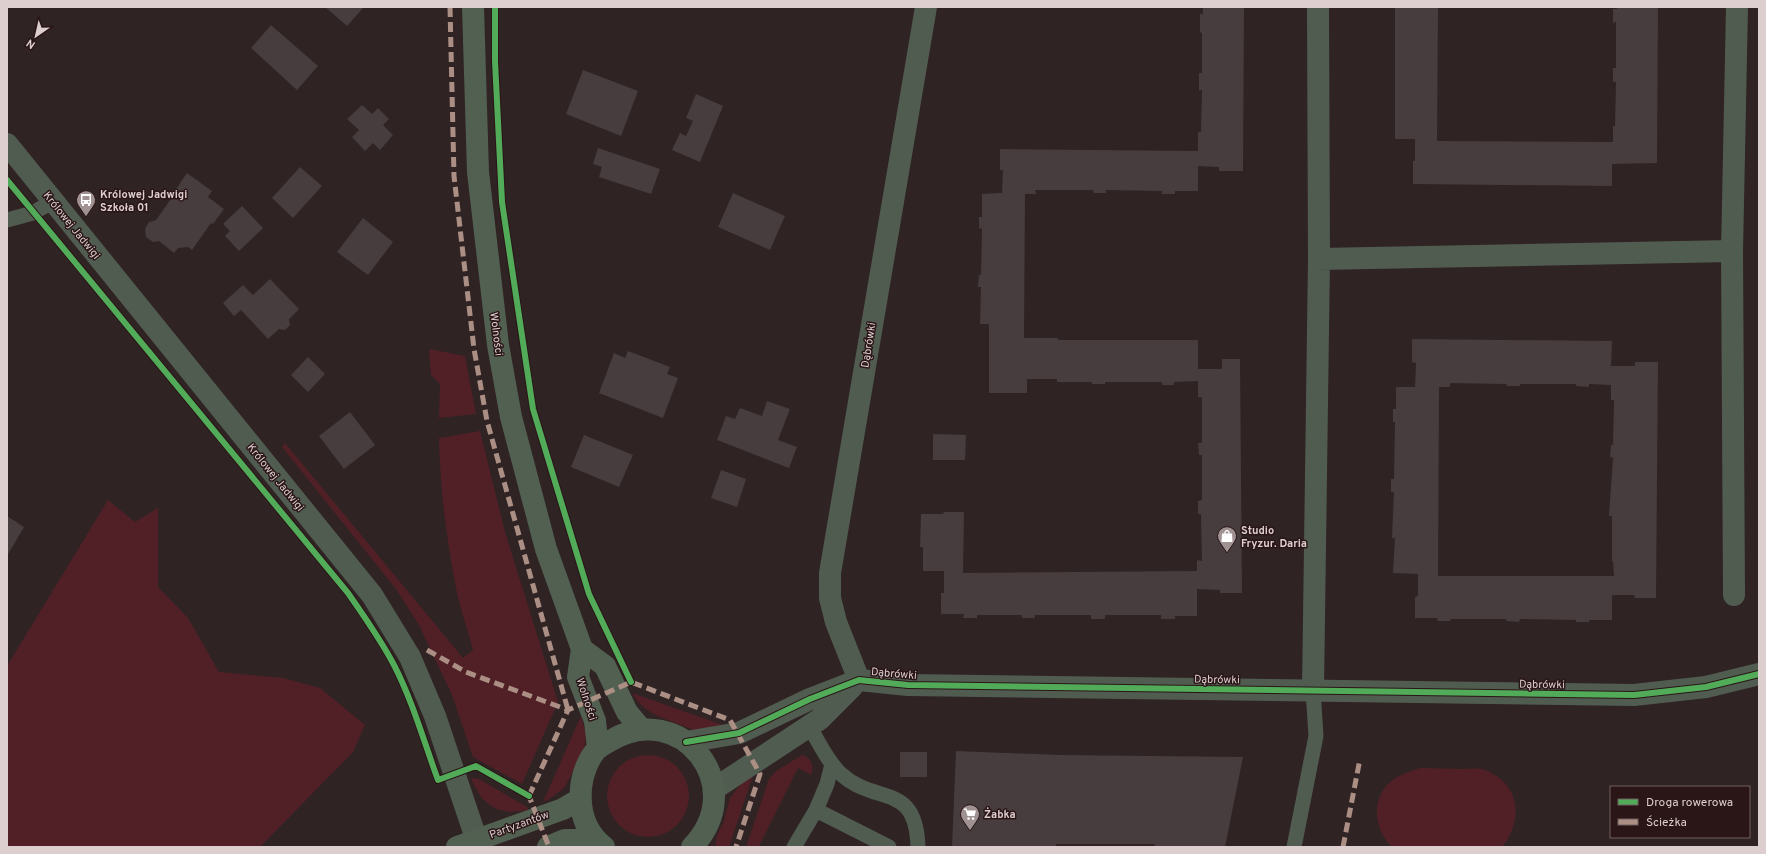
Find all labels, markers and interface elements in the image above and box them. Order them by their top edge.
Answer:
north arrow [16,16,56,56]
text: N [24,35,38,51]
place label: Królowej Jadwigi Szkoła 01 [100,188,187,215]
street label: Królowej Jadwigi [40,189,103,262]
bus stop icon: Królowej Jadwigi Szkoła 01 [75,189,97,217]
street label: Wolności [486,311,506,357]
street label: Dąbrówki [858,321,879,369]
street label: Królowej Jadwigi [244,441,307,514]
place label: Studio Fryzur. Daria [1241,524,1307,551]
shop icon: Studio Fryzur. Daria [1216,525,1238,553]
street label: Dąbrówki [870,665,917,683]
street label: Dąbrówki [1194,673,1240,687]
street label: Wolności [573,676,599,722]
street label: Dąbrówki [1519,678,1565,692]
legend [1610,786,1750,838]
text: Droga rowerowa [1646,795,1733,811]
supermarket icon: Żabka [959,803,981,831]
place label: Żabka [984,807,1016,822]
street label: Partyzantów [488,808,551,842]
text: Ścieżka [1646,815,1687,831]

